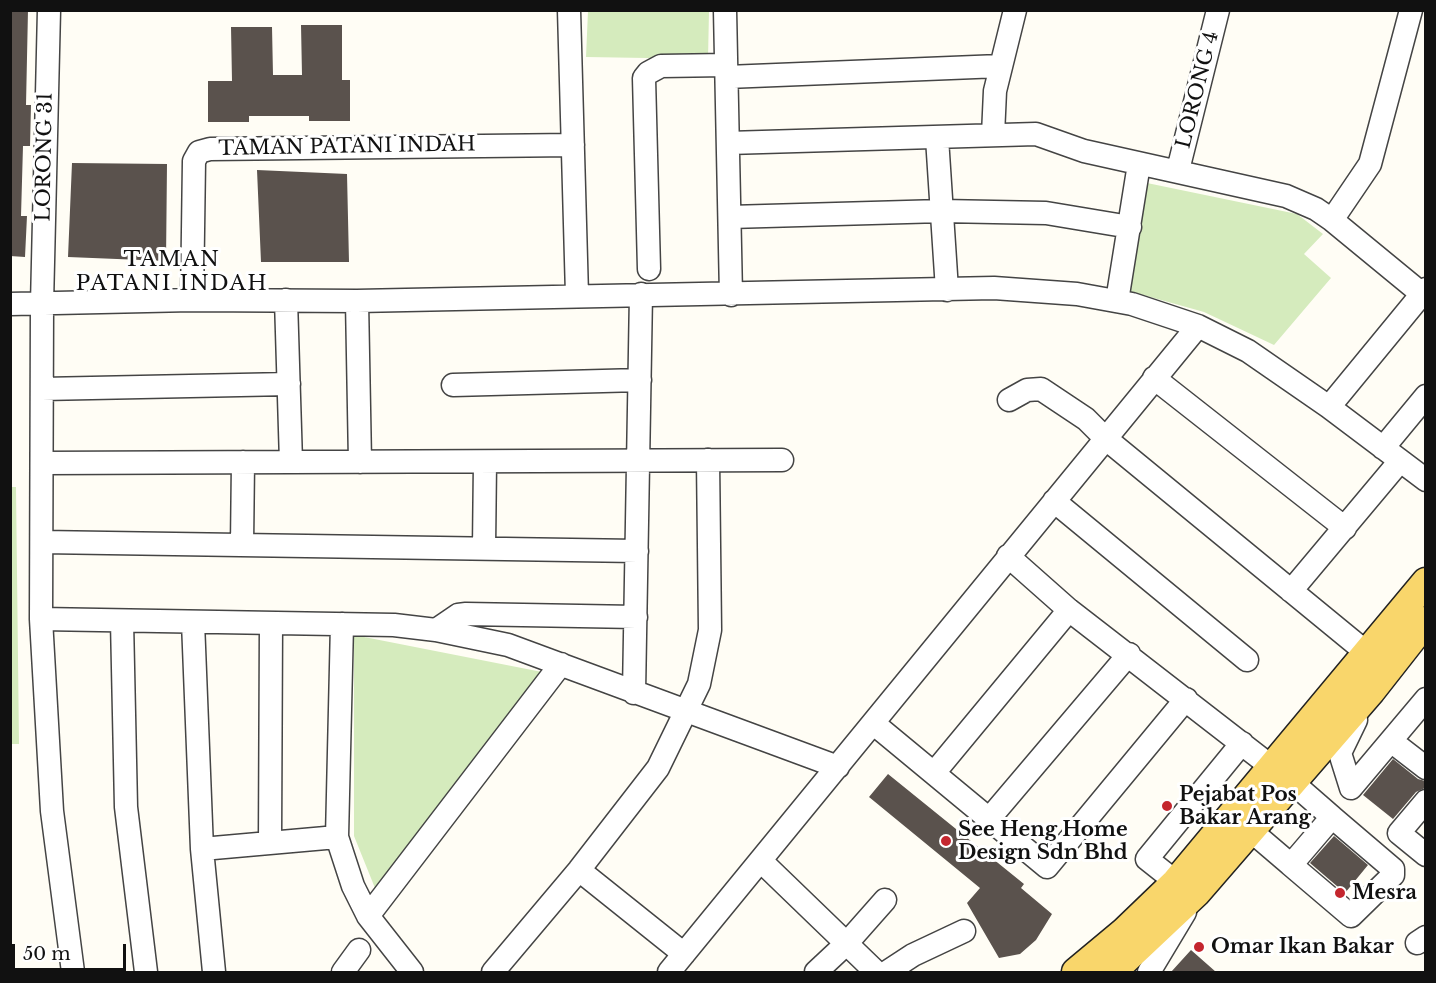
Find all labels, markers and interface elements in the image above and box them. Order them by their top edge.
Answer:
street label: LORONG 4 [1172,29,1224,151]
street label: LORONG 31 [32,92,58,222]
street label: TAMAN PATANI INDAH [218,133,476,161]
district label: TAMAN PATANI INDAH [76,247,268,297]
place label: Pejabat Pos Bakar Arang [1179,783,1311,830]
marker: Pejabat Pos Bakar Arang [1160,799,1174,813]
place label: See Heng Home Design Sdn Bhd [958,818,1128,865]
marker: See Heng Home Design Sdn Bhd [939,834,953,848]
place label: Mesra [1352,881,1417,905]
marker: Mesra [1333,886,1347,900]
scale bar [15,932,129,970]
place label: Omar Ikan Bakar [1211,935,1394,959]
marker: Omar Ikan Bakar [1192,940,1206,954]
text: 50 m [23,943,71,965]

